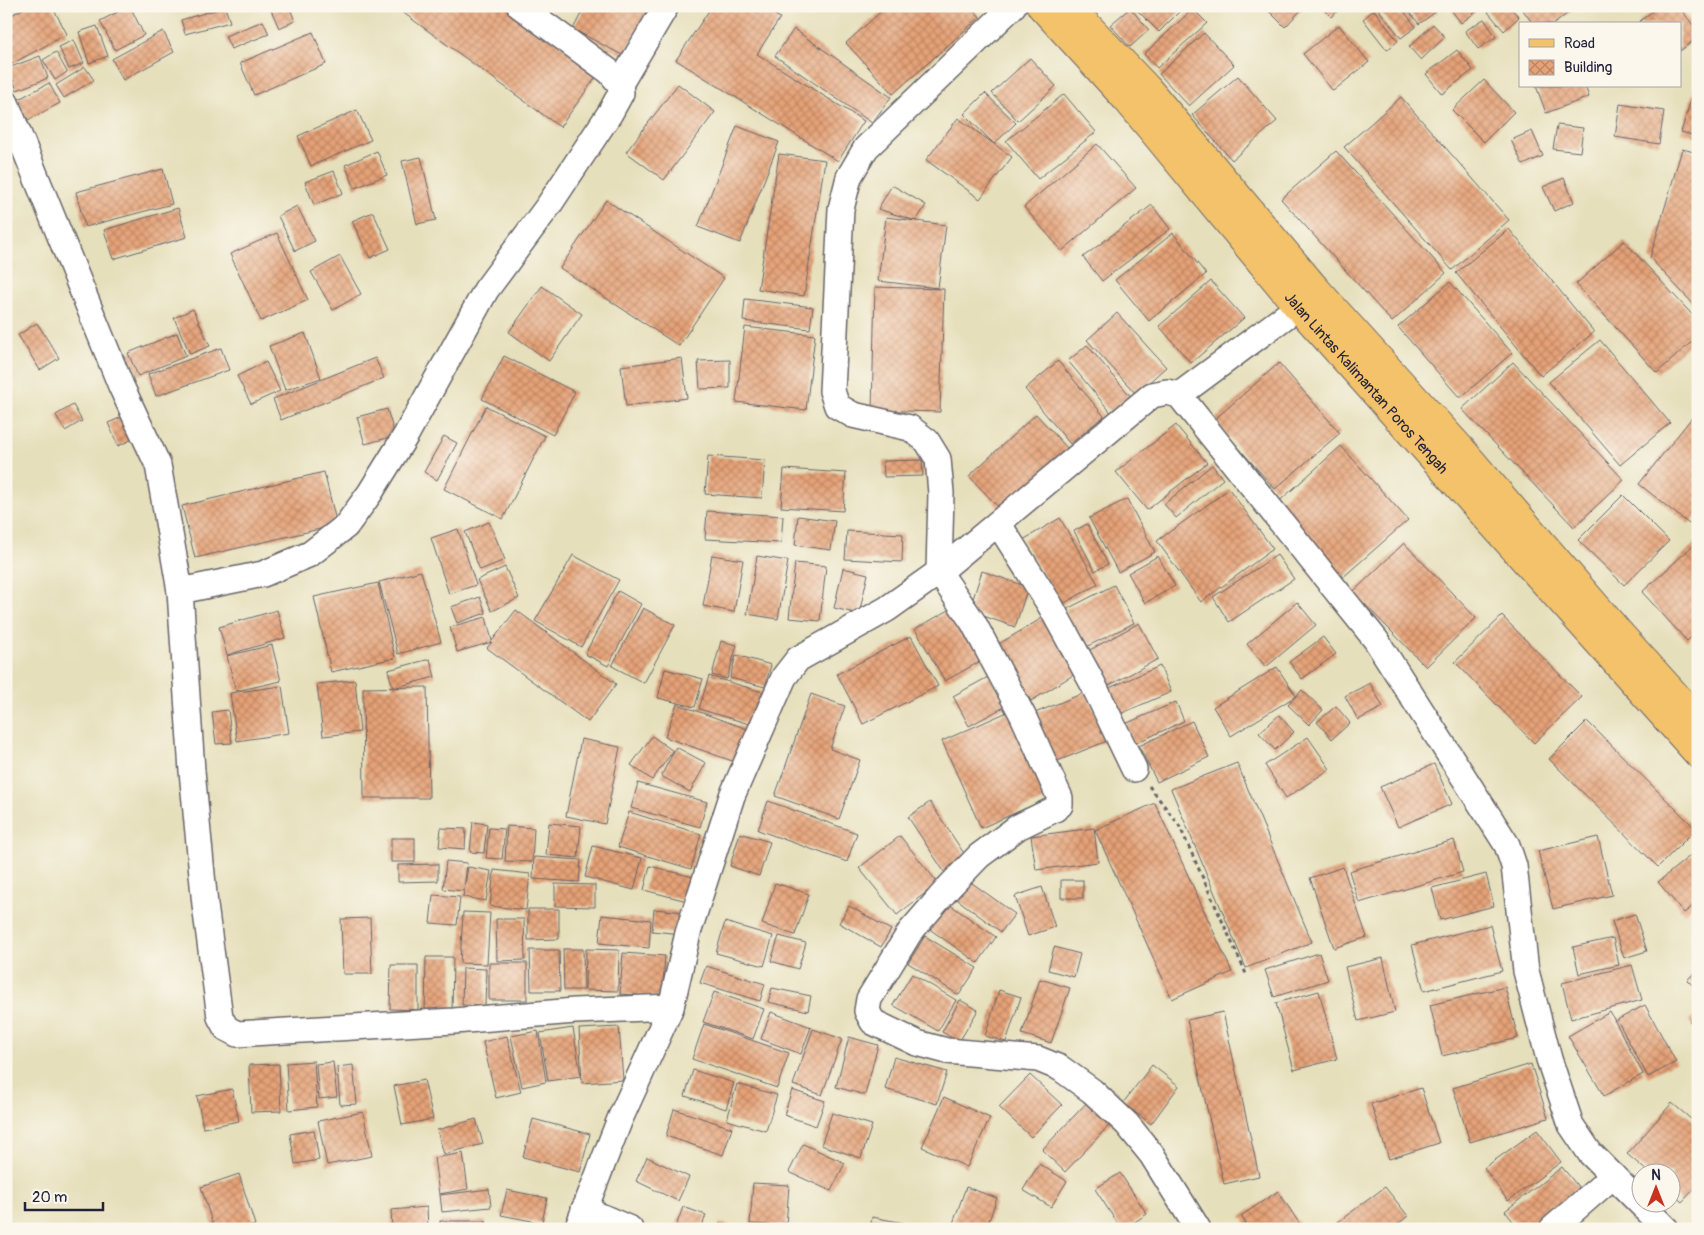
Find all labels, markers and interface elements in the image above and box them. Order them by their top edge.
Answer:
legend [1519,22,1682,88]
text: Road [1564,34,1595,53]
text: Building [1564,58,1612,77]
street label: Jalan Lintas Kalimantan Poros Tengah [1280,289,1452,478]
north arrow [1632,1162,1682,1212]
text: N [1651,1167,1661,1184]
scale bar [25,1180,102,1212]
text: 20 m [32,1188,67,1207]

